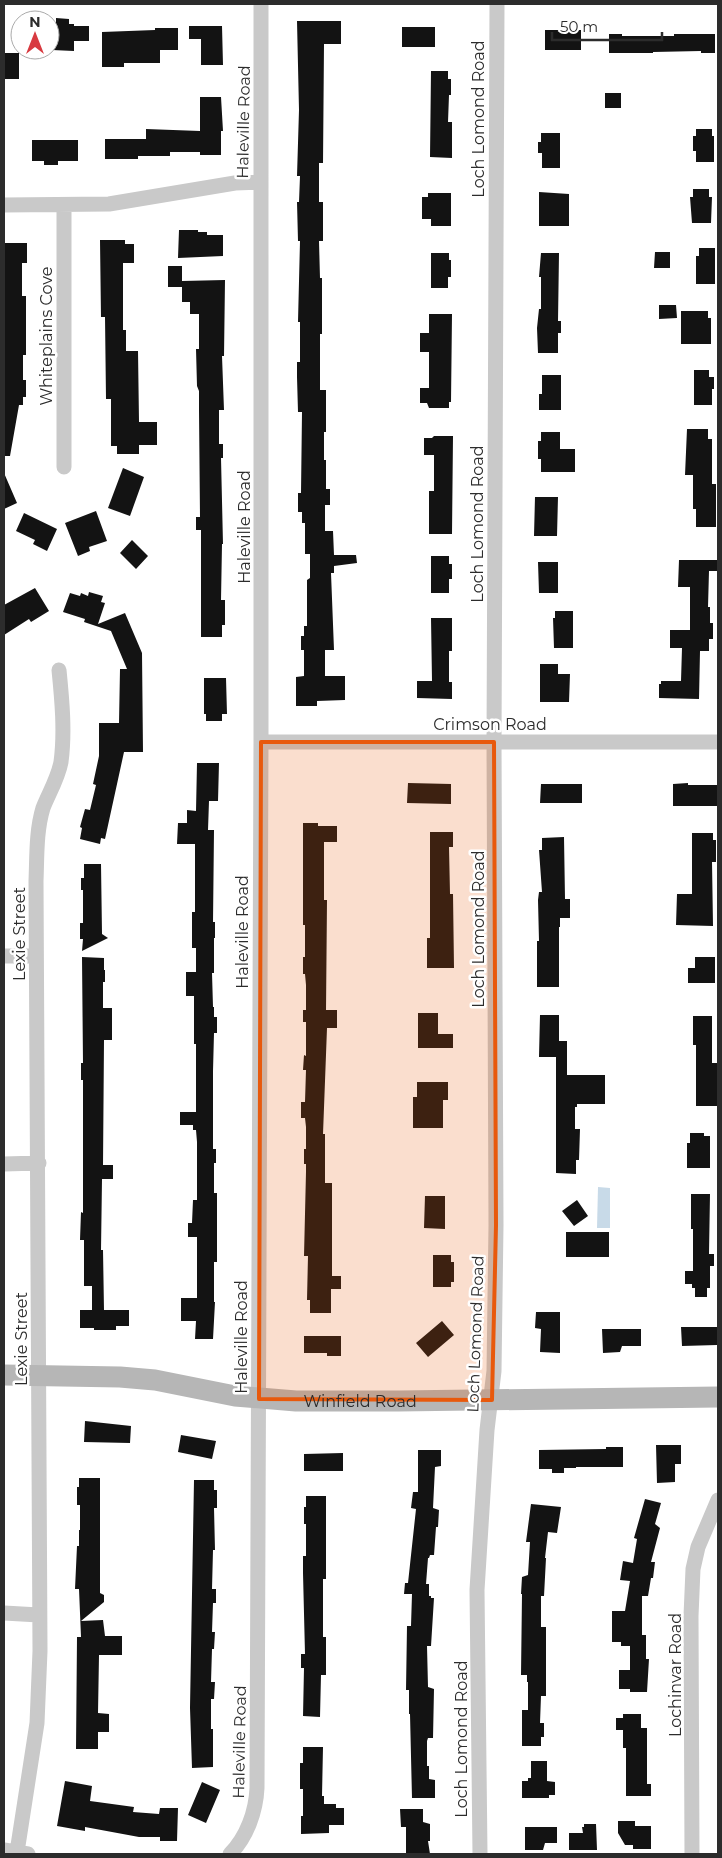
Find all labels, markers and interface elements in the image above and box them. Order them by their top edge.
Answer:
north arrow [10,10,60,60]
scale bar [552,10,662,42]
text: N [29,13,41,31]
text: 50 m [560,17,598,36]
street label: Loch Lomond Road [469,40,488,198]
street label: Haleville Road [233,65,254,179]
street label: Whiteplains Cove [37,267,56,405]
street label: Loch Lomond Road [468,445,487,603]
street label: Haleville Road [235,470,254,584]
street label: Crimson Road [433,715,547,734]
street label: Loch Lomond Road [469,850,488,1008]
street label: Haleville Road [233,875,252,989]
street label: Lexie Street [10,887,29,981]
street label: Loch Lomond Road [463,1255,488,1413]
street label: Haleville Road [232,1280,251,1394]
street label: Lexie Street [12,1292,31,1386]
street label: Winfield Road [303,1392,417,1411]
street label: Lochinvar Road [666,1613,685,1737]
street label: Loch Lomond Road [452,1660,471,1818]
street label: Haleville Road [229,1685,250,1799]

